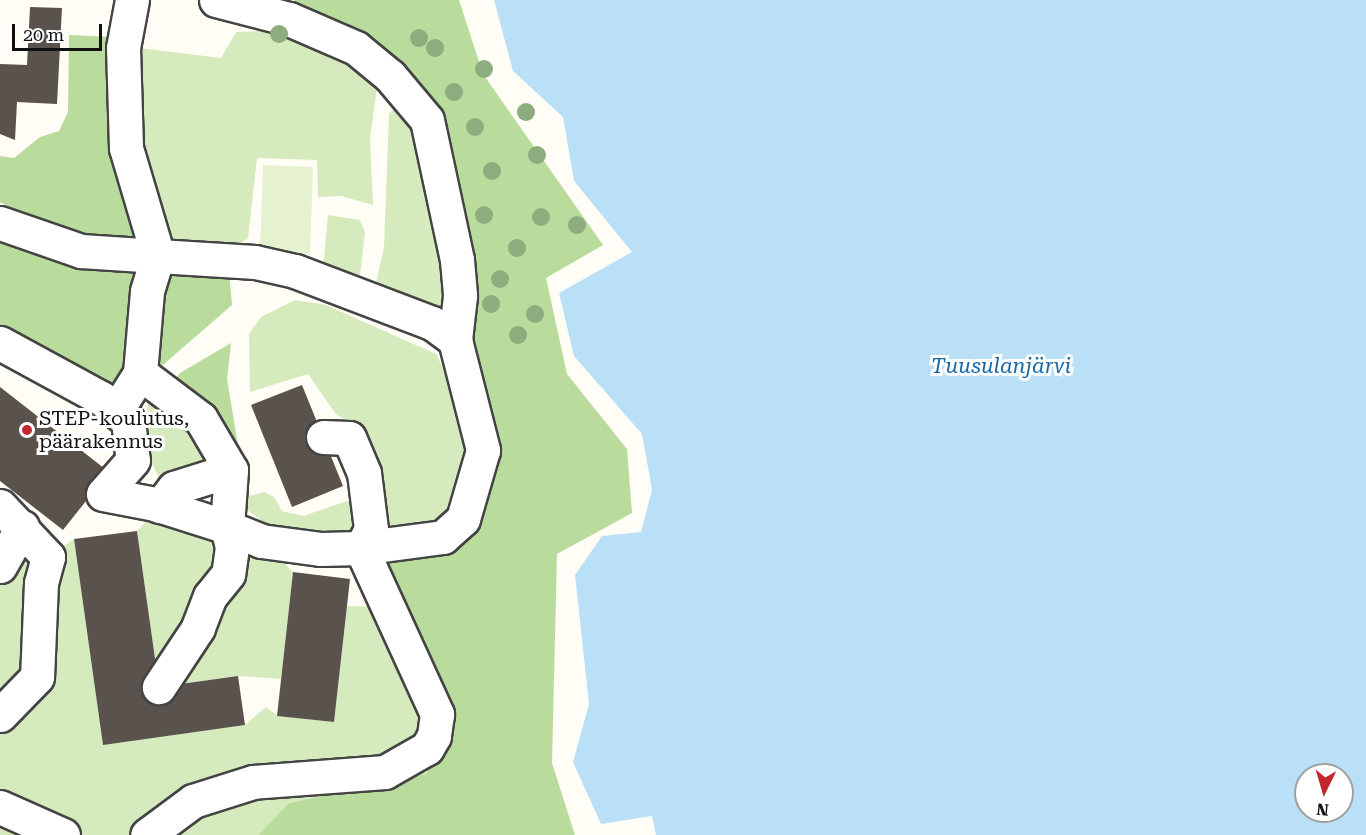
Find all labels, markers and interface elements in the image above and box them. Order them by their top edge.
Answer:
scale bar [15,12,105,50]
text: 20 m [23,24,64,45]
water label: Tuusulanjärvi [931,353,1071,379]
place label: STEP-koulutus, päärakennus [39,406,189,453]
marker: STEP-koulutus, päärakennus [20,423,34,437]
north arrow [1294,763,1354,823]
text: N [1316,799,1330,819]

